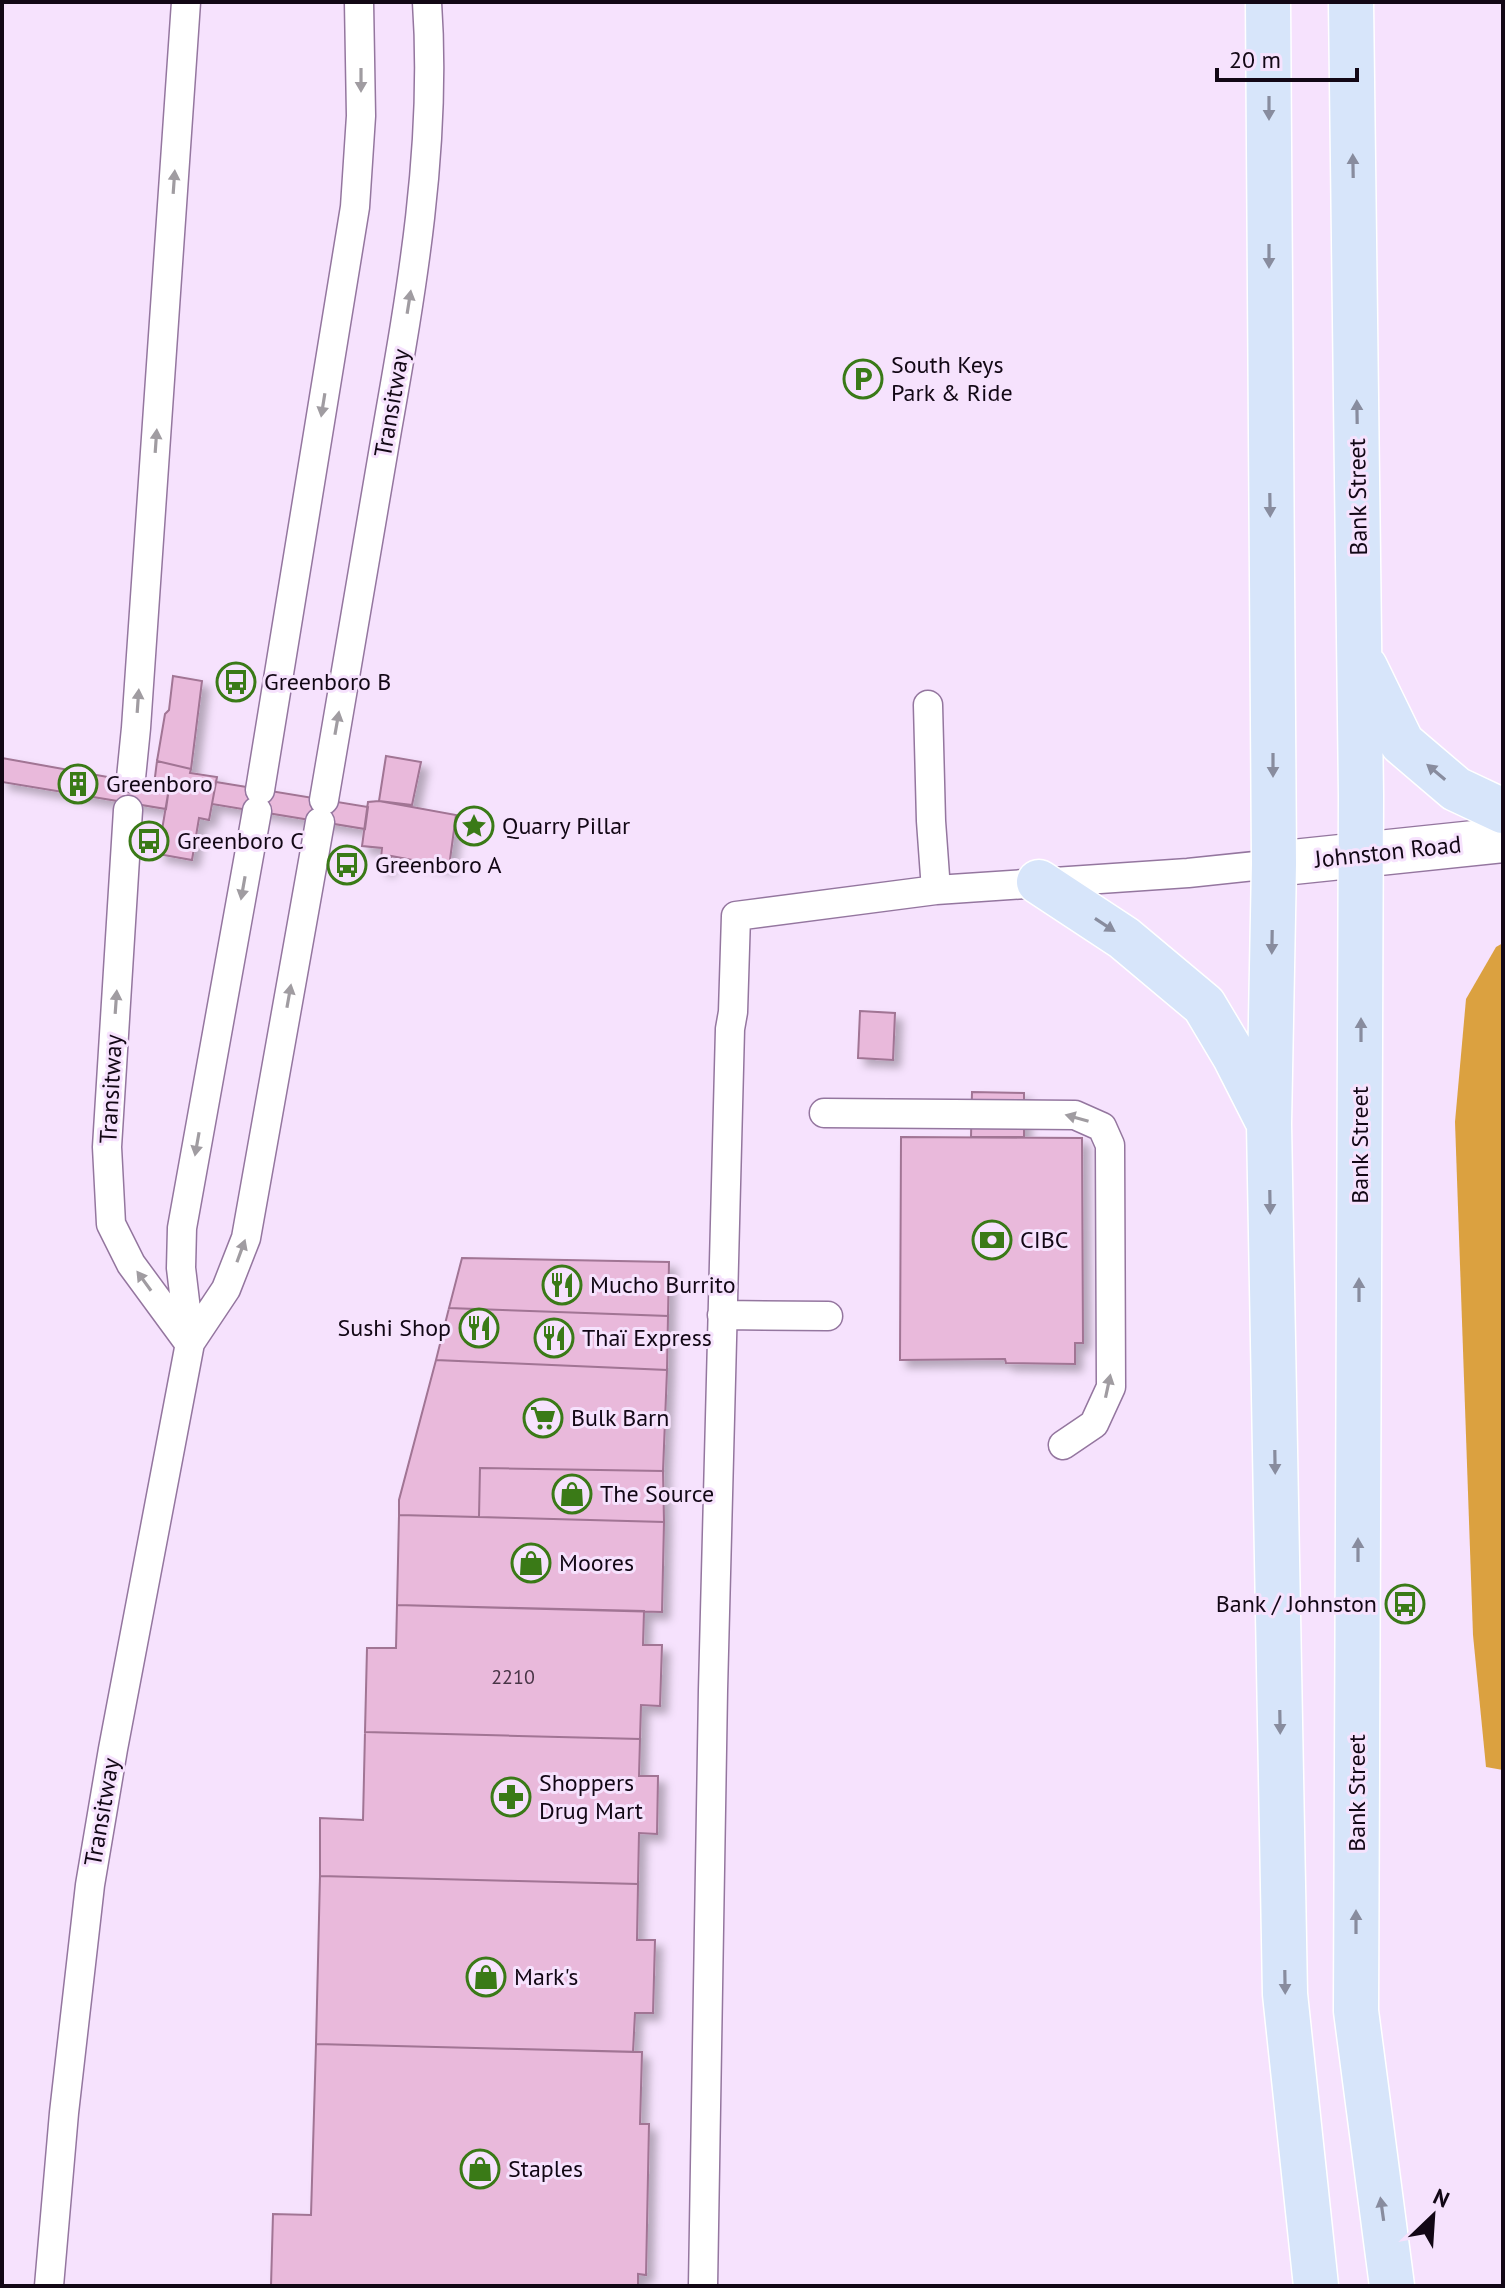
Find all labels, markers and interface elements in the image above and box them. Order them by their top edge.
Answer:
scale bar [1217,32,1357,82]
text: 20 m [1229,44,1281,75]
one-way arrow [355,68,367,93]
one-way arrow [1262,96,1275,121]
one-way arrow [1347,153,1360,178]
one-way arrow [168,169,181,194]
one-way arrow [1263,244,1275,269]
one-way arrow [403,289,416,314]
street label: Transitway [367,346,416,459]
place label: South Keys Park & Ride [891,349,1013,408]
parking icon: South Keys Park & Ride [842,358,884,400]
one-way arrow [316,393,329,418]
one-way arrow [1351,399,1363,424]
one-way arrow [150,428,163,453]
street label: Bank Street [1341,438,1374,556]
one-way arrow [1264,493,1277,518]
bus stop icon: Greenboro B [215,661,257,703]
place label: Greenboro B [264,666,391,697]
one-way arrow [132,688,145,713]
one-way arrow [331,711,343,736]
one-way arrow [1267,753,1279,778]
building icon: Greenboro [57,763,99,805]
one-way arrow [1426,764,1446,781]
place label: Greenboro [106,768,213,799]
place icon: Quarry Pillar [453,805,495,847]
place label: Quarry Pillar [502,810,630,841]
bus stop icon: Greenboro C [128,820,170,862]
place label: Greenboro C [177,825,304,856]
street label: Johnston Road [1312,828,1463,875]
bus stop icon: Greenboro A [326,844,368,886]
place label: Greenboro A [375,849,502,880]
one-way arrow [237,876,249,901]
one-way arrow [1094,918,1115,933]
one-way arrow [1266,930,1278,955]
one-way arrow [283,983,296,1008]
one-way arrow [110,989,123,1014]
one-way arrow [1355,1017,1367,1042]
street label: Transitway [92,1034,129,1144]
street label: Bank Street [1344,1086,1375,1204]
one-way arrow [1064,1112,1089,1124]
one-way arrow [191,1132,203,1157]
one-way arrow [1264,1190,1277,1215]
bank icon: CIBC [971,1219,1013,1261]
place label: CIBC [1020,1224,1068,1255]
one-way arrow [235,1239,248,1263]
restaurant icon: Mucho Burrito [541,1264,583,1306]
place label: Mucho Burrito [590,1269,736,1300]
one-way arrow [136,1270,152,1291]
one-way arrow [1353,1277,1365,1302]
restaurant icon: Sushi Shop [458,1307,500,1349]
place label: Sushi Shop [338,1312,451,1343]
restaurant icon: Thaï Express [533,1317,575,1359]
place label: Thaï Express [582,1322,712,1353]
one-way arrow [1102,1374,1115,1399]
supermarket icon: Bulk Barn [522,1397,564,1439]
place label: Bulk Barn [571,1402,669,1433]
one-way arrow [1269,1450,1281,1475]
shop icon: The Source [551,1473,593,1515]
place label: The Source [600,1478,714,1509]
one-way arrow [1352,1537,1364,1562]
shop icon: Moores [510,1542,552,1584]
place label: Moores [559,1547,634,1578]
bus stop icon: Bank / Johnston [1384,1583,1426,1625]
place label: Bank / Johnston [1216,1588,1377,1619]
house number: 2210 [491,1664,535,1690]
one-way arrow [1274,1710,1286,1735]
street label: Bank Street [1341,1734,1372,1852]
street label: Transitway [77,1755,126,1868]
place label: Shoppers Drug Mart [539,1767,643,1826]
pharmacy icon: Shoppers Drug Mart [490,1776,532,1818]
one-way arrow [1350,1909,1362,1934]
shop icon: Mark's [465,1956,507,1998]
place label: Mark's [514,1961,578,1992]
one-way arrow [1279,1970,1292,1995]
shop icon: Staples [459,2148,501,2190]
place label: Staples [508,2153,583,2184]
north arrow [1393,2176,1473,2256]
text: N [1429,2182,1454,2214]
one-way arrow [1375,2196,1388,2221]

